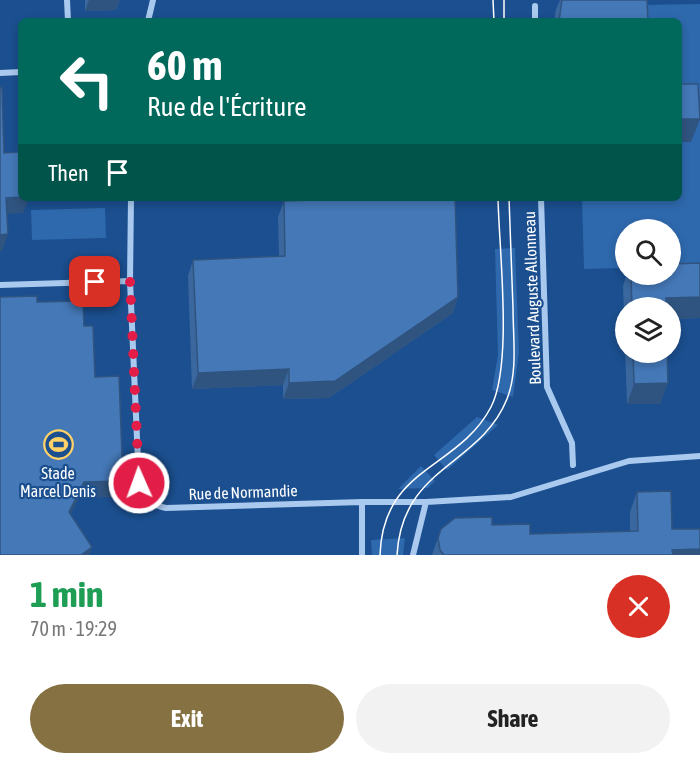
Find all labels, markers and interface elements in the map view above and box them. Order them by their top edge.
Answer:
text: 60 m [147,41,222,89]
icon: left [48,42,126,120]
text: Rue de l'Écriture [147,91,307,122]
icon: arrive [101,156,134,189]
text: Then [48,160,89,186]
street label: Boulevard Auguste Allonneau [520,211,545,385]
map controls [615,219,681,363]
button: search [615,219,681,285]
pin [69,256,120,307]
icon: arrive [78,265,111,298]
button: layers [615,297,681,363]
sports icon: Stade Marcel Denis [42,429,74,461]
position arrow [107,451,171,515]
place label: Stade Marcel Denis [20,464,96,500]
street label: Rue de Normandie [188,481,298,503]
text: 1 min [30,573,104,615]
button: close [607,575,670,638]
text: 70 m · 19:29 [30,617,117,640]
button: Exit [30,684,344,753]
button: Share [356,684,670,753]

